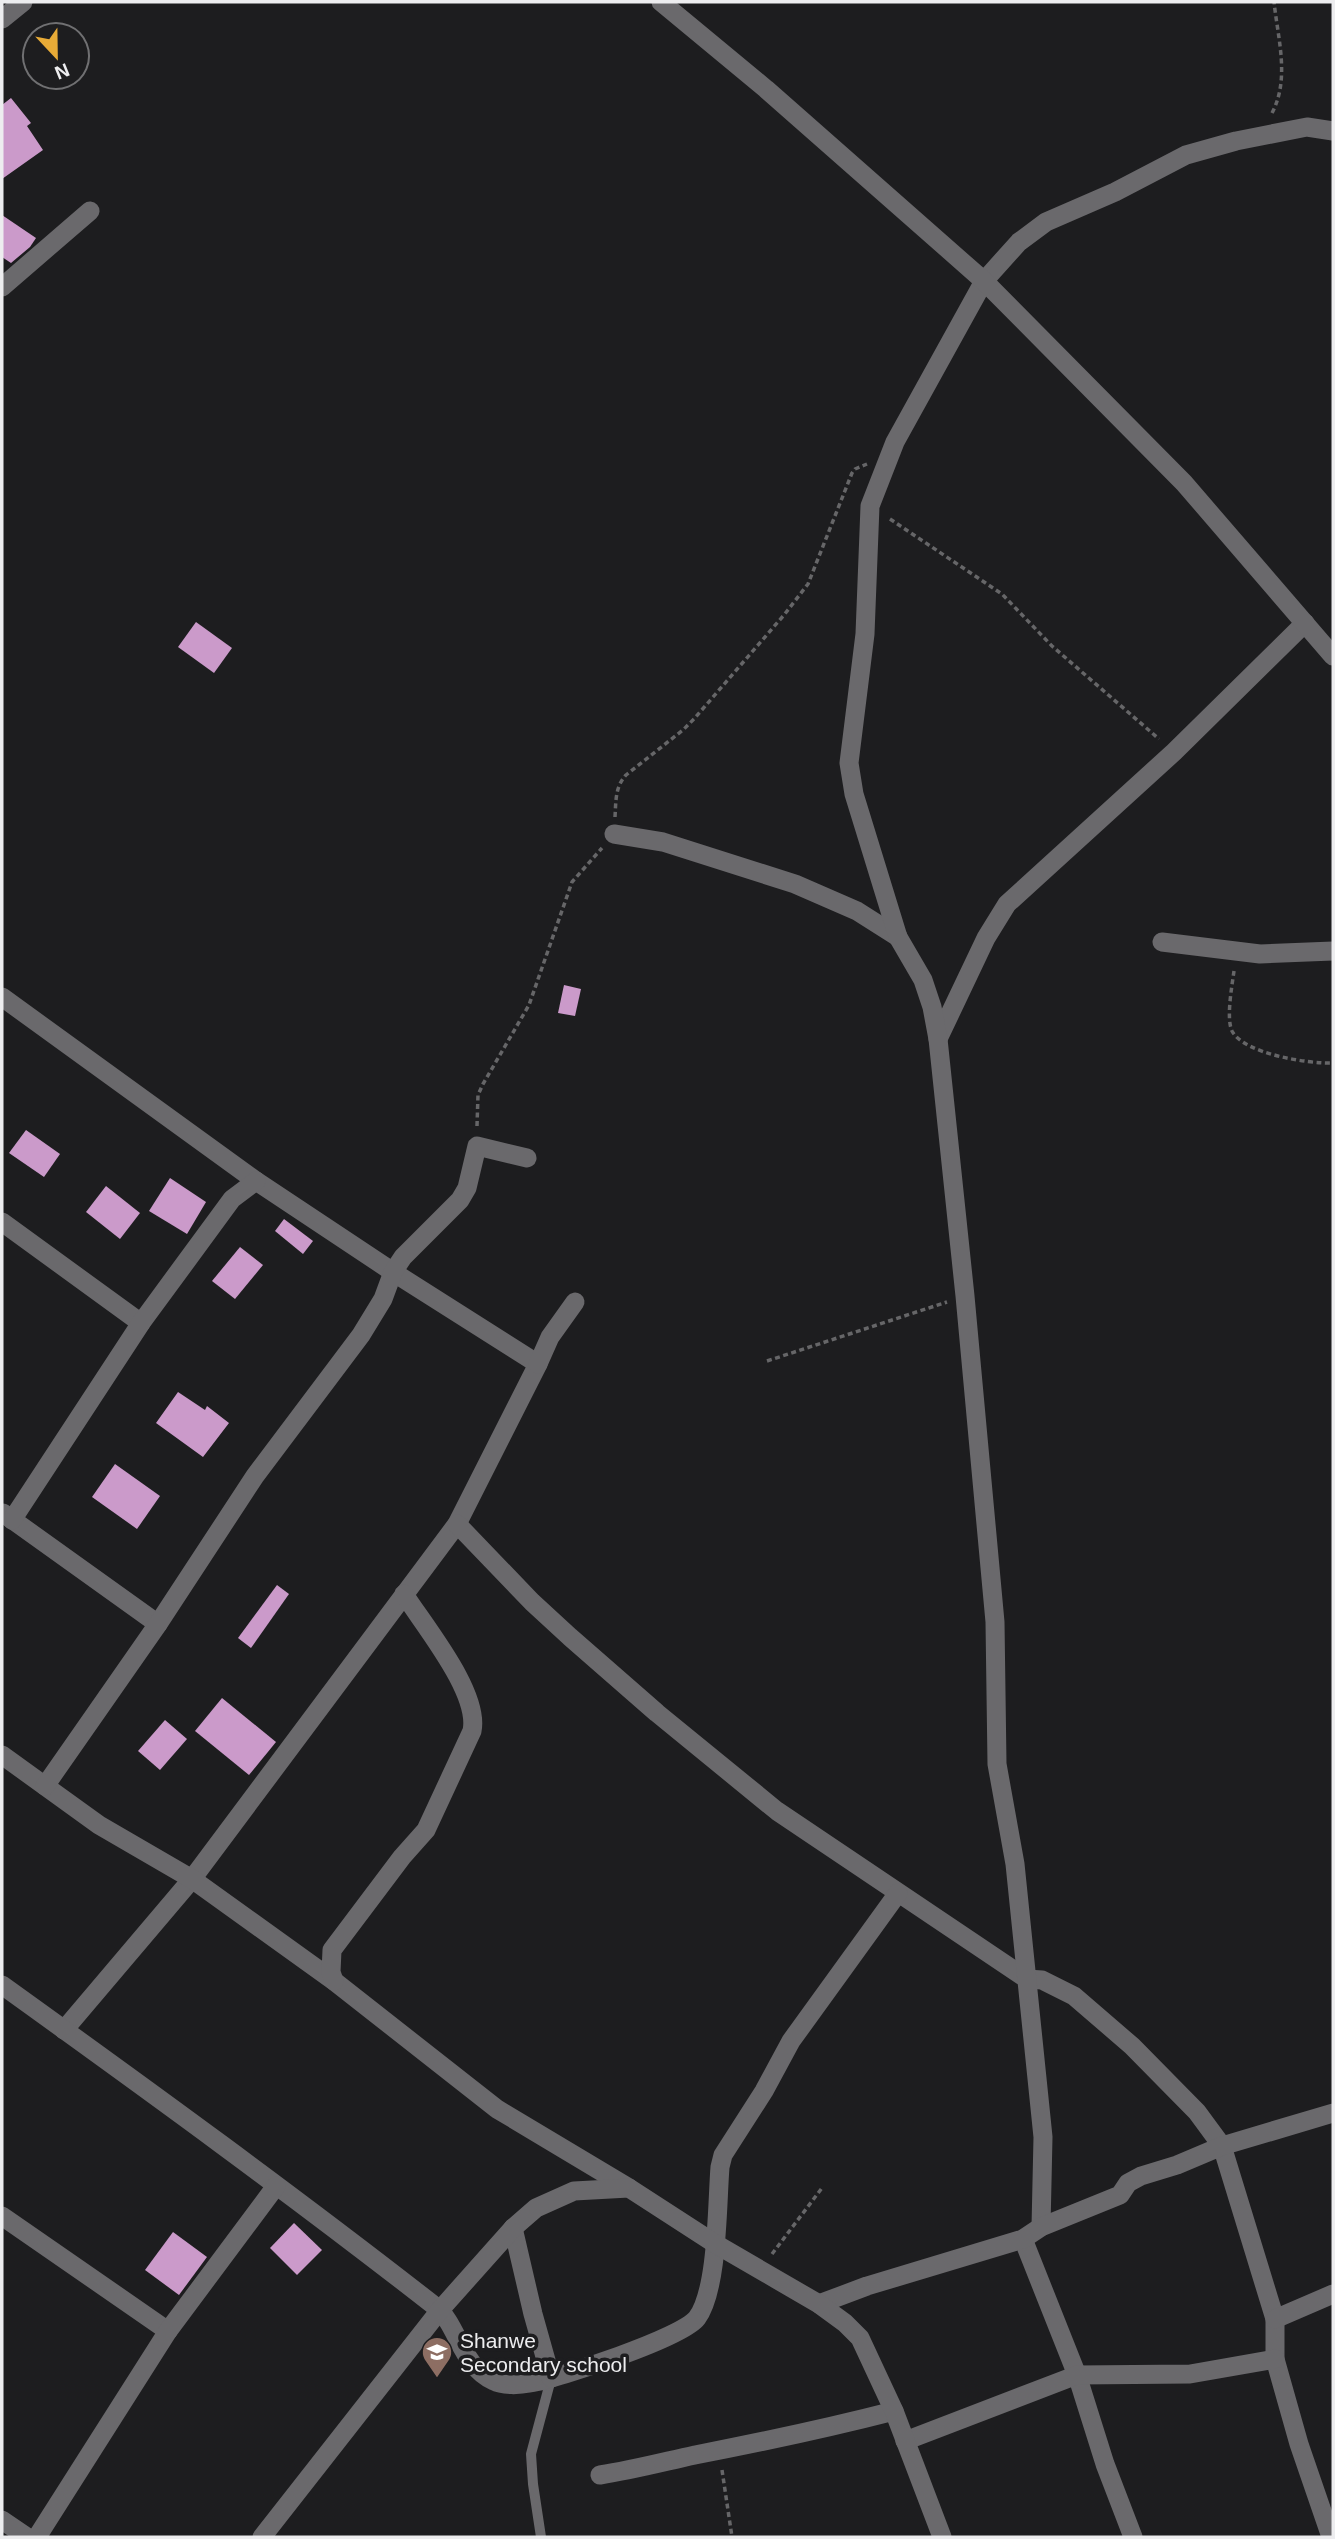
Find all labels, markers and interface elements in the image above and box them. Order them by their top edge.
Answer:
north arrow [21,21,91,91]
text: N [52,59,72,84]
place label: Shanwe Secondary school [460,2329,627,2376]
school or university icon: Shanwe Secondary school [420,2335,454,2379]

